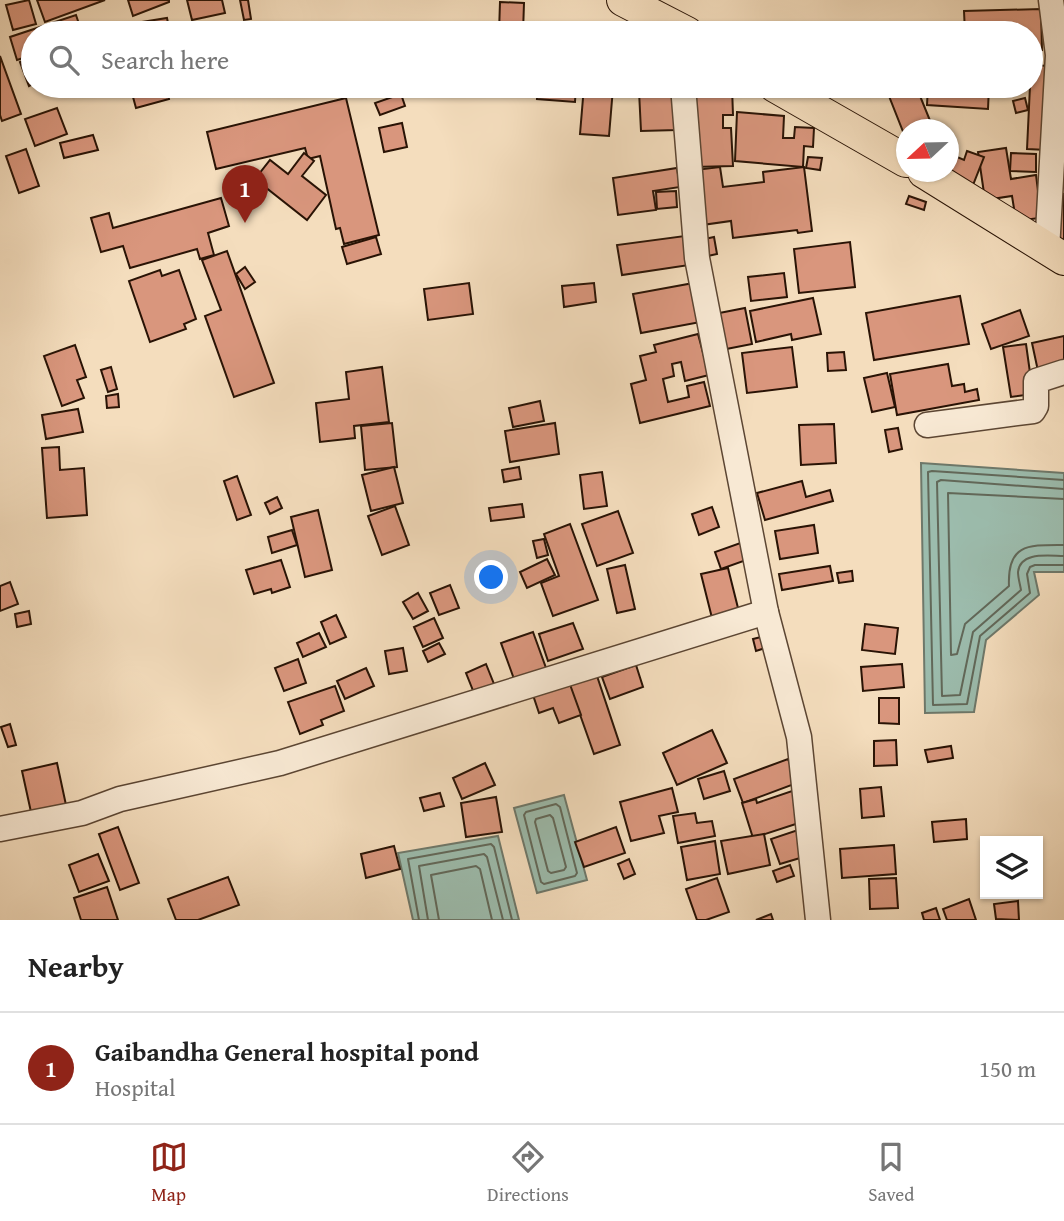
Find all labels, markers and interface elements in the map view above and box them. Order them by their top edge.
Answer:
search box [21,21,1043,98]
text: Search here [101,40,229,79]
icon: search [45,41,83,79]
north arrow [896,119,959,182]
pin: 1 [222,165,268,223]
your location [474,560,508,594]
map controls [980,836,1043,899]
button: layers [980,836,1043,899]
text: Nearby [28,944,124,988]
text: Gaibandha General hospital pond [95,1032,479,1071]
text: 1 [45,1052,57,1085]
text: 150 m [979,1052,1036,1085]
text: Hospital [95,1071,175,1104]
tab: Map [150,1138,188,1208]
tab: Directions [487,1138,569,1208]
tab: Saved [868,1138,914,1208]

